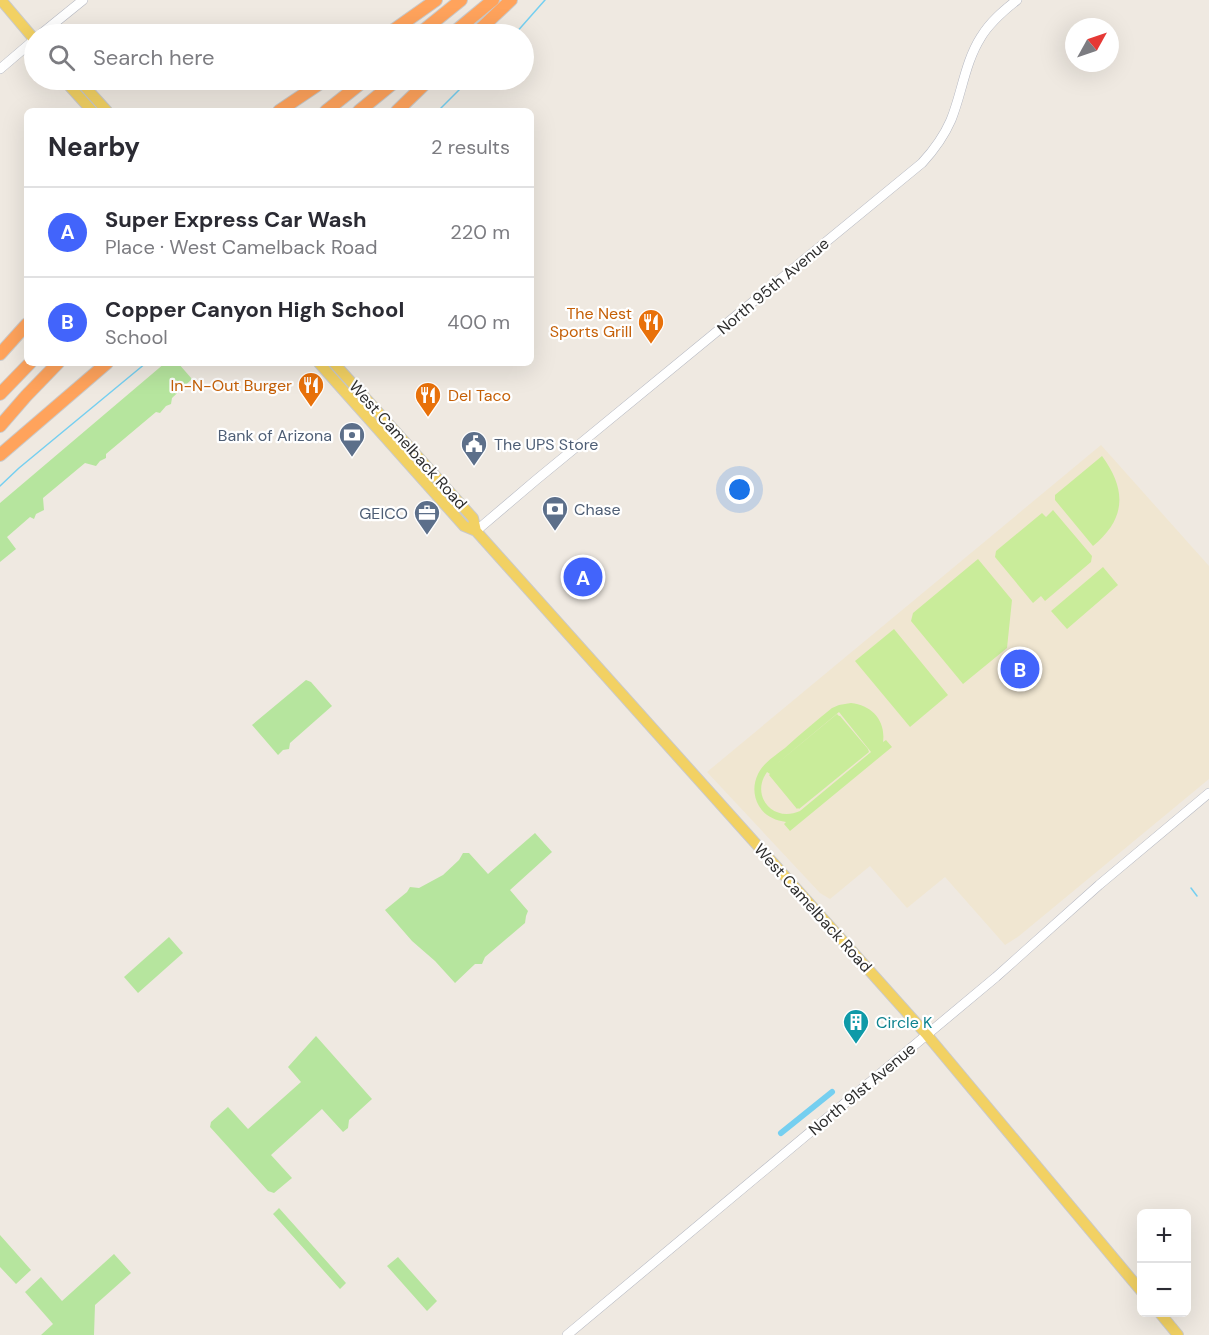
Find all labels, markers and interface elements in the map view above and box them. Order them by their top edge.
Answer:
north arrow [1065,18,1119,72]
search box [24,24,534,90]
icon: search [45,41,78,74]
text: Search here [93,43,214,72]
text: Nearby [48,130,140,164]
text: 2 results [431,134,510,160]
text: Super Express Car Wash [105,205,367,234]
text: A [60,219,75,245]
text: 220 m [450,219,510,245]
street label: North 95th Avenue [713,233,833,339]
text: Place · West Camelback Road [105,234,377,260]
text: Copper Canyon High School [105,295,404,324]
place label: The Nest Sports Grill [550,303,632,342]
restaurant icon: The Nest Sports Grill [636,307,666,345]
text: B [61,309,74,335]
text: 400 m [447,309,510,335]
text: School [105,324,168,350]
restaurant icon: In-N-Out Burger [296,370,326,408]
place label: In-N-Out Burger [170,375,292,396]
street label: West Camelback Road [344,376,472,514]
restaurant icon: Del Taco [413,380,443,418]
place label: Del Taco [448,385,511,406]
bank icon: Bank of Arizona [337,420,367,458]
place label: Bank of Arizona [218,425,332,446]
public building icon: The UPS Store [459,429,489,467]
place label: The UPS Store [494,434,598,455]
your location [725,475,754,504]
bank icon: Chase [540,494,570,532]
office icon: GEICO [412,498,442,536]
place label: Chase [574,499,621,520]
place label: GEICO [359,503,408,524]
pin: A [564,554,602,600]
pin: B [1000,646,1040,692]
street label: West Camelback Road [749,839,877,977]
building icon: Circle K [841,1007,871,1045]
place label: Circle K [876,1012,932,1033]
street label: North 91st Avenue [804,1038,920,1140]
map controls [1137,1209,1191,1317]
button: + [1137,1209,1191,1263]
button: − [1137,1263,1191,1317]

